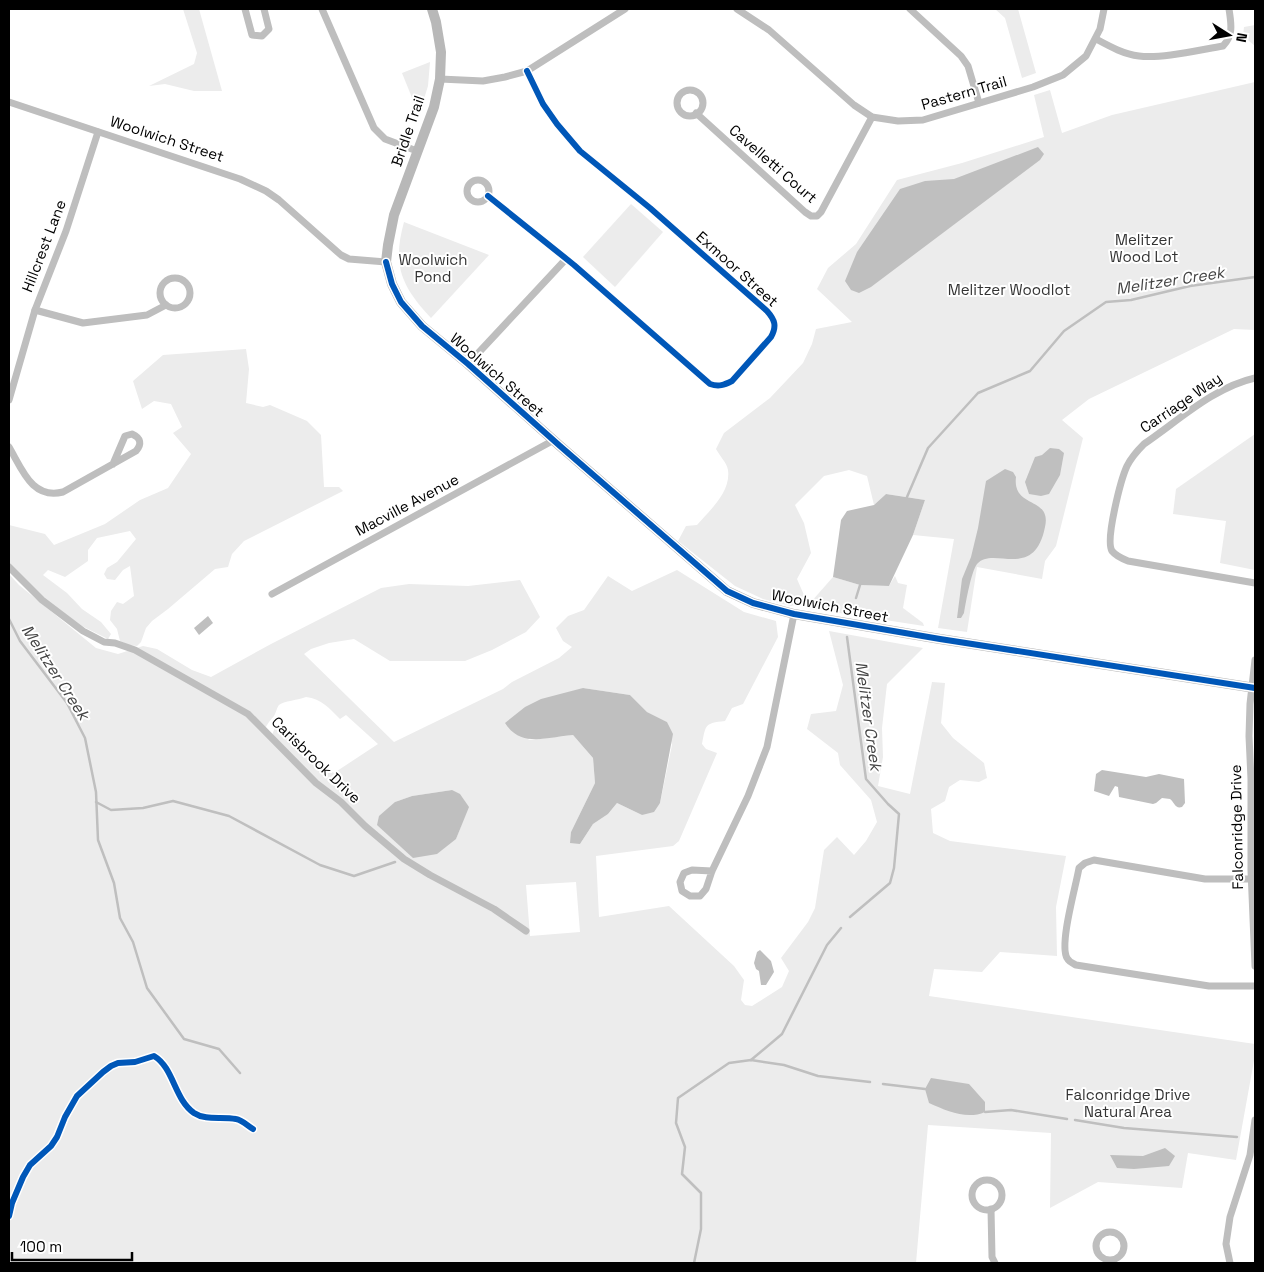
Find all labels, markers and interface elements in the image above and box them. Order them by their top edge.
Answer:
north arrow [1204,10,1254,60]
text: N [1232,31,1251,44]
street label: Pastern Trail [919,71,1009,114]
street label: Bridle Trail [386,93,429,169]
street label: Woolwich Street [108,111,227,166]
street label: Cavelletti Court [725,120,821,207]
street label: Hillcrest Lane [17,197,70,295]
street label: Exmoor Street [692,227,782,311]
park label: Melitzer Wood Lot [1110,230,1179,266]
park label: Woolwich Pond [399,250,468,286]
water label: Melitzer Creek [1114,261,1228,299]
park label: Melitzer Woodlot [948,280,1070,299]
street label: Woolwich Street [446,329,548,421]
street label: Carriage Way [1136,368,1225,437]
street label: Macville Avenue [352,469,462,540]
street label: Woolwich Street [770,585,890,626]
water label: Melitzer Creek [17,621,96,726]
water label: Melitzer Creek [850,660,887,774]
street label: Carisbrook Drive [268,712,365,807]
street label: Falconridge Drive [1226,764,1247,890]
park label: Falconridge Drive Natural Area [1065,1085,1191,1121]
scale bar [12,1230,132,1262]
text: 100 m [20,1237,62,1256]

